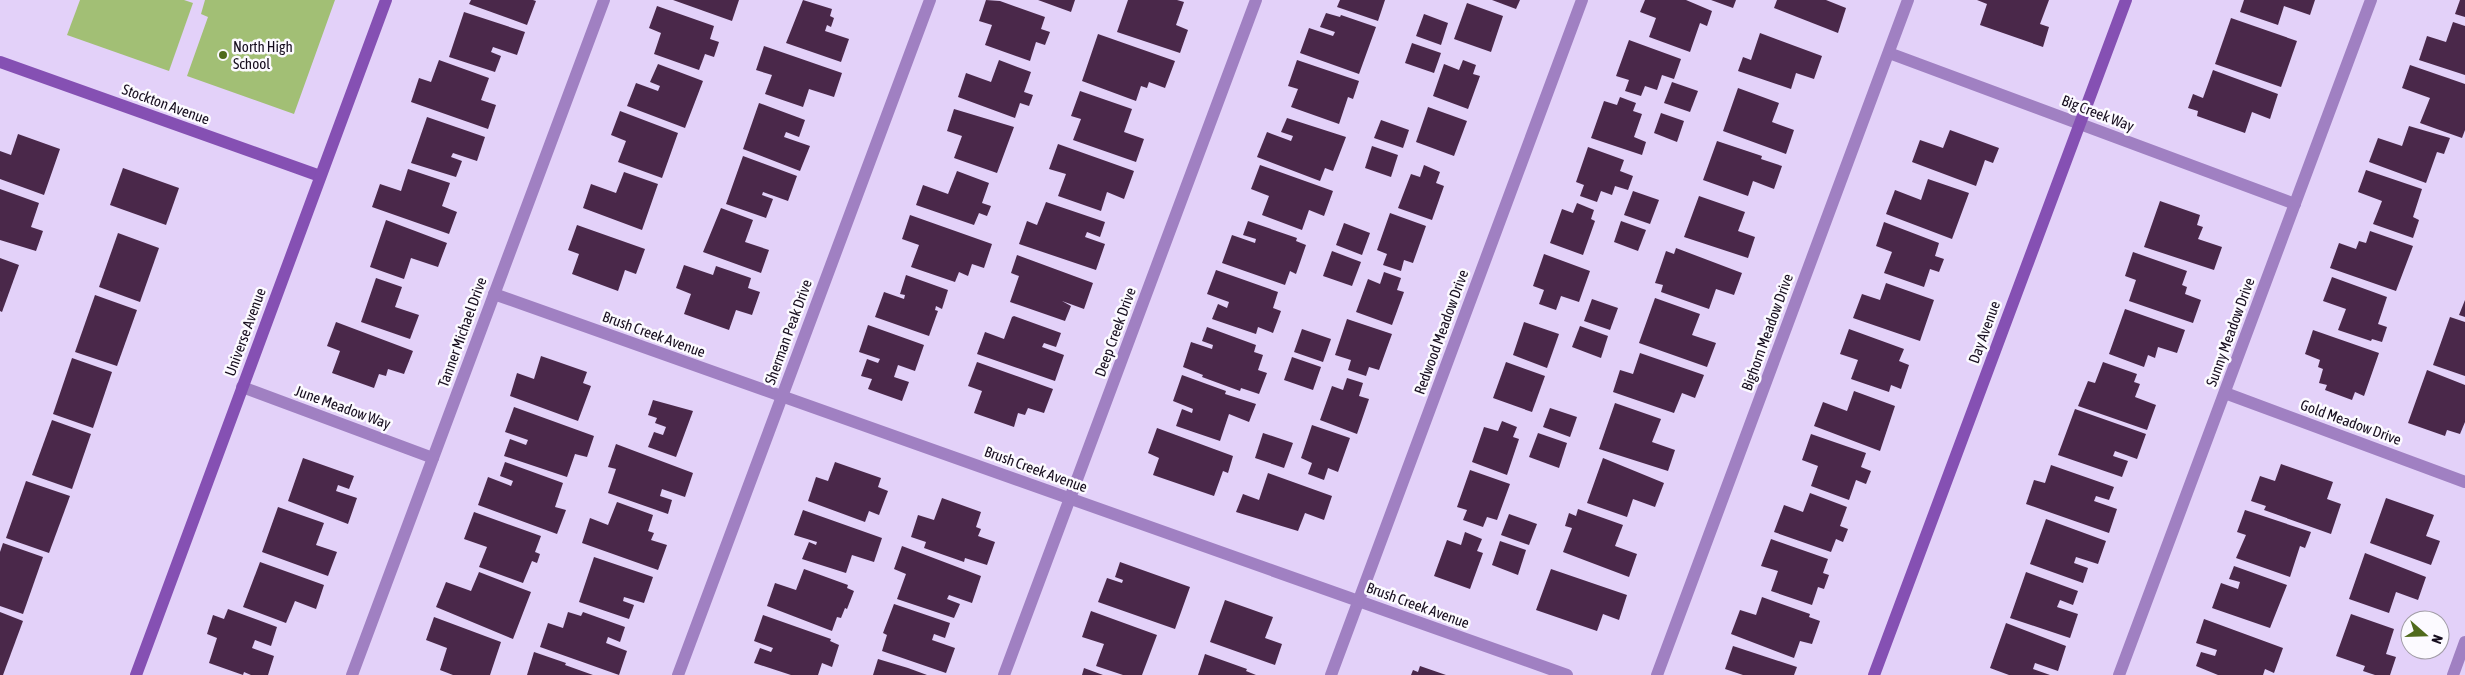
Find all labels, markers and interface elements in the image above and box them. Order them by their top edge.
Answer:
place label: North High School [233,38,293,72]
marker: North High School [217,49,229,61]
street label: Stockton Avenue [120,80,212,128]
street label: Big Creek Way [2059,91,2137,135]
street label: Redwood Meadow Drive [1411,267,1472,397]
street label: Bighorn Meadow Drive [1738,271,1796,393]
street label: Tanner Michael Drive [434,275,490,389]
street label: Sunny Meadow Drive [2202,275,2258,389]
street label: Sherman Peak Drive [761,277,815,387]
street label: Universe Avenue [221,285,269,378]
street label: Deep Creek Drive [1091,285,1139,379]
street label: Day Avenue [1965,298,2003,366]
street label: Brush Creek Avenue [600,307,708,361]
street label: June Meadow Way [293,382,393,432]
street label: Gold Meadow Drive [2298,396,2404,448]
street label: Brush Creek Avenue [982,442,1090,496]
street label: Brush Creek Avenue [1364,578,1472,632]
north arrow [2400,610,2450,660]
text: N [2428,633,2446,646]

